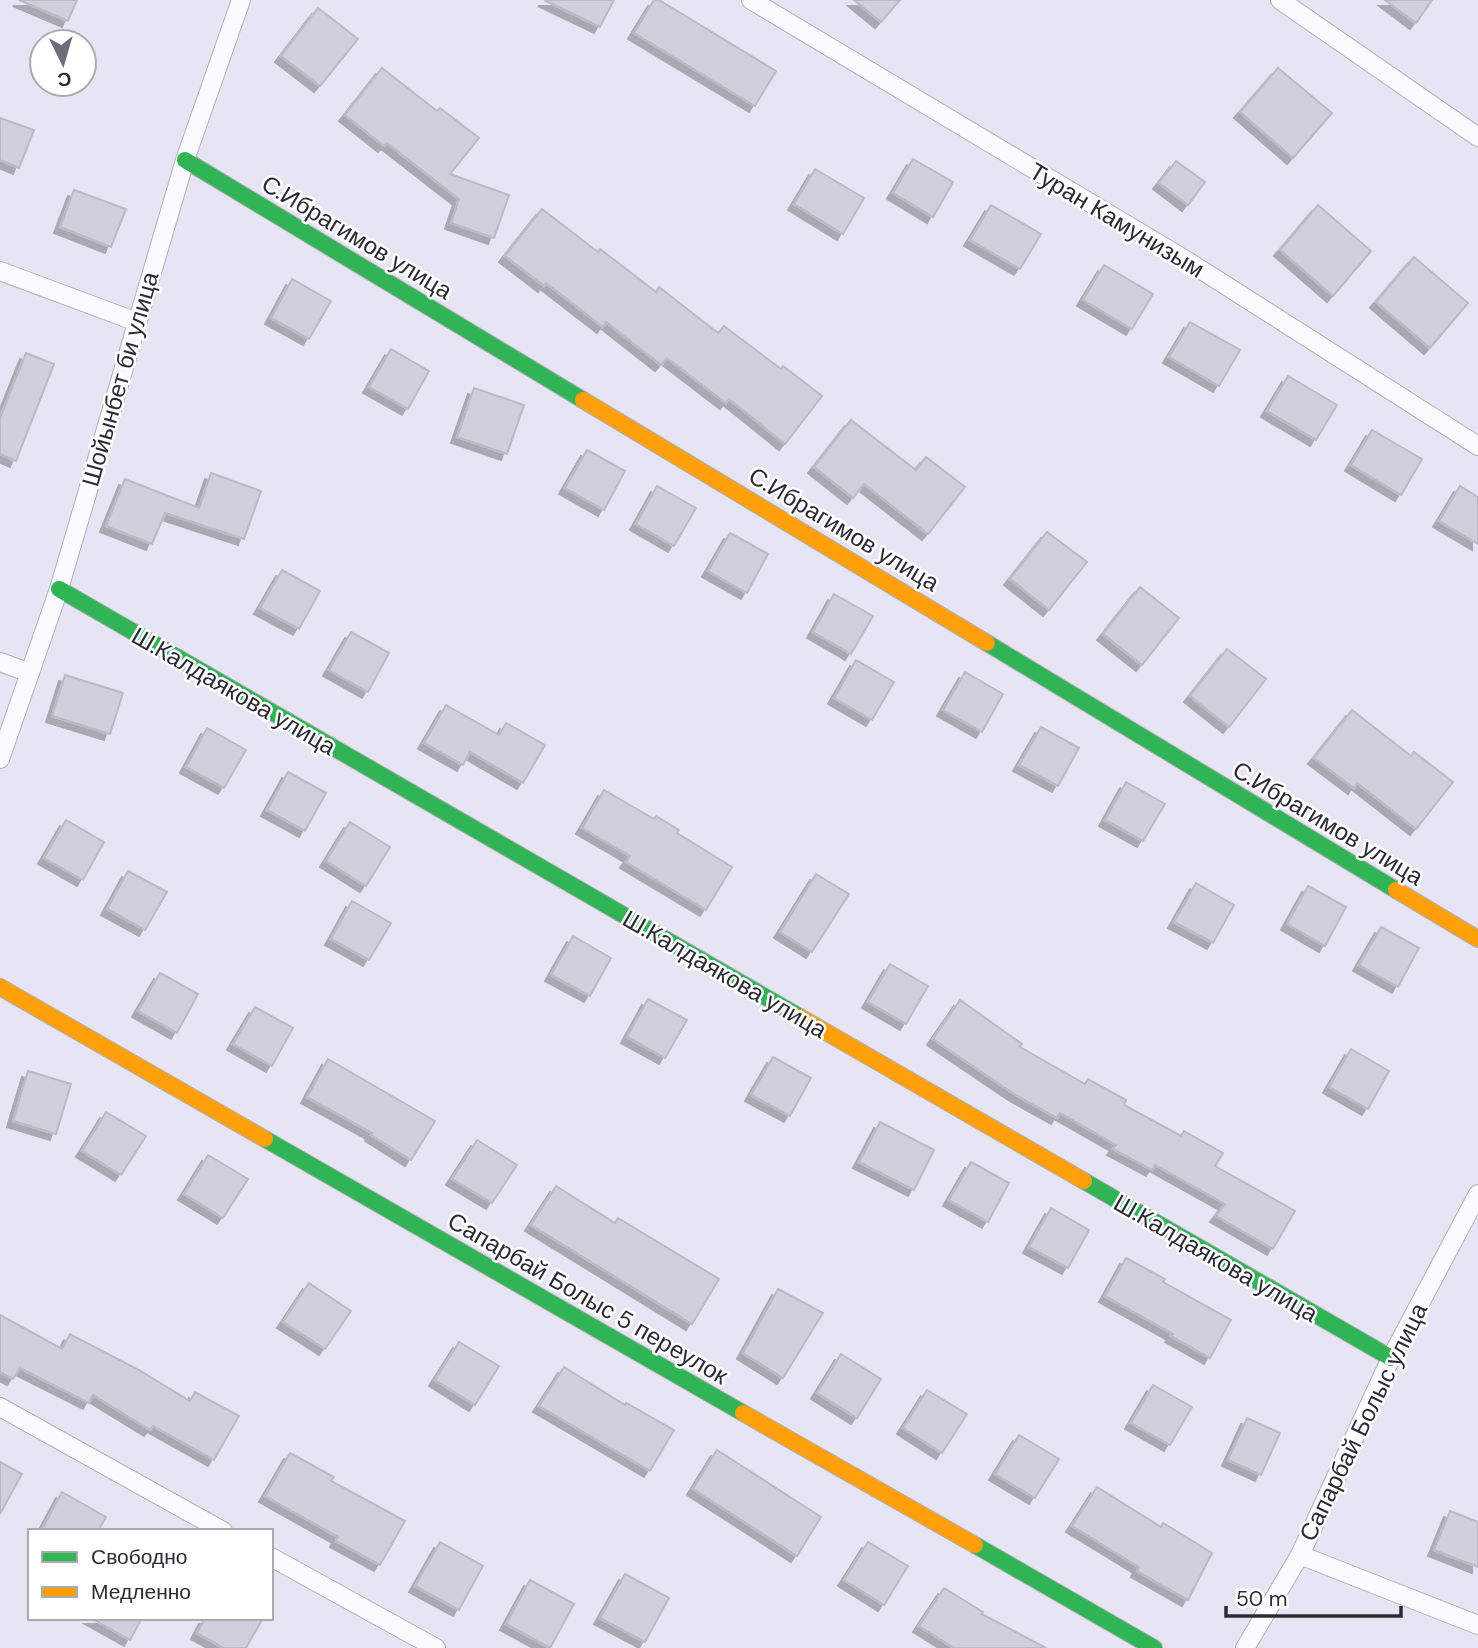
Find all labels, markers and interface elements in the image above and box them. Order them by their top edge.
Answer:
north arrow [28,28,98,98]
text: С [56,66,72,93]
street label: Туран Камунизым [1024,155,1210,285]
street label: С.Ибрагимов улица [256,168,458,306]
street label: Шойынбет би улица [74,267,166,490]
street label: С.Ибрагимов улица [743,460,945,598]
street label: Ш.Калдаякова улица [126,620,342,762]
street label: С.Ибрагимов улица [1227,754,1429,892]
street label: Ш.Калдаякова улица [617,903,833,1045]
street label: Ш.Калдаякова улица [1108,1187,1324,1329]
street label: Сапарбай Болыс 5 переулок [442,1205,734,1391]
street label: Сапарбай Болыс улица [1292,1297,1434,1546]
legend [28,1529,273,1620]
text: Свободно [91,1543,188,1571]
scale bar [1226,1574,1401,1618]
text: Медленно [91,1578,191,1606]
text: 50 m [1236,1585,1287,1613]

